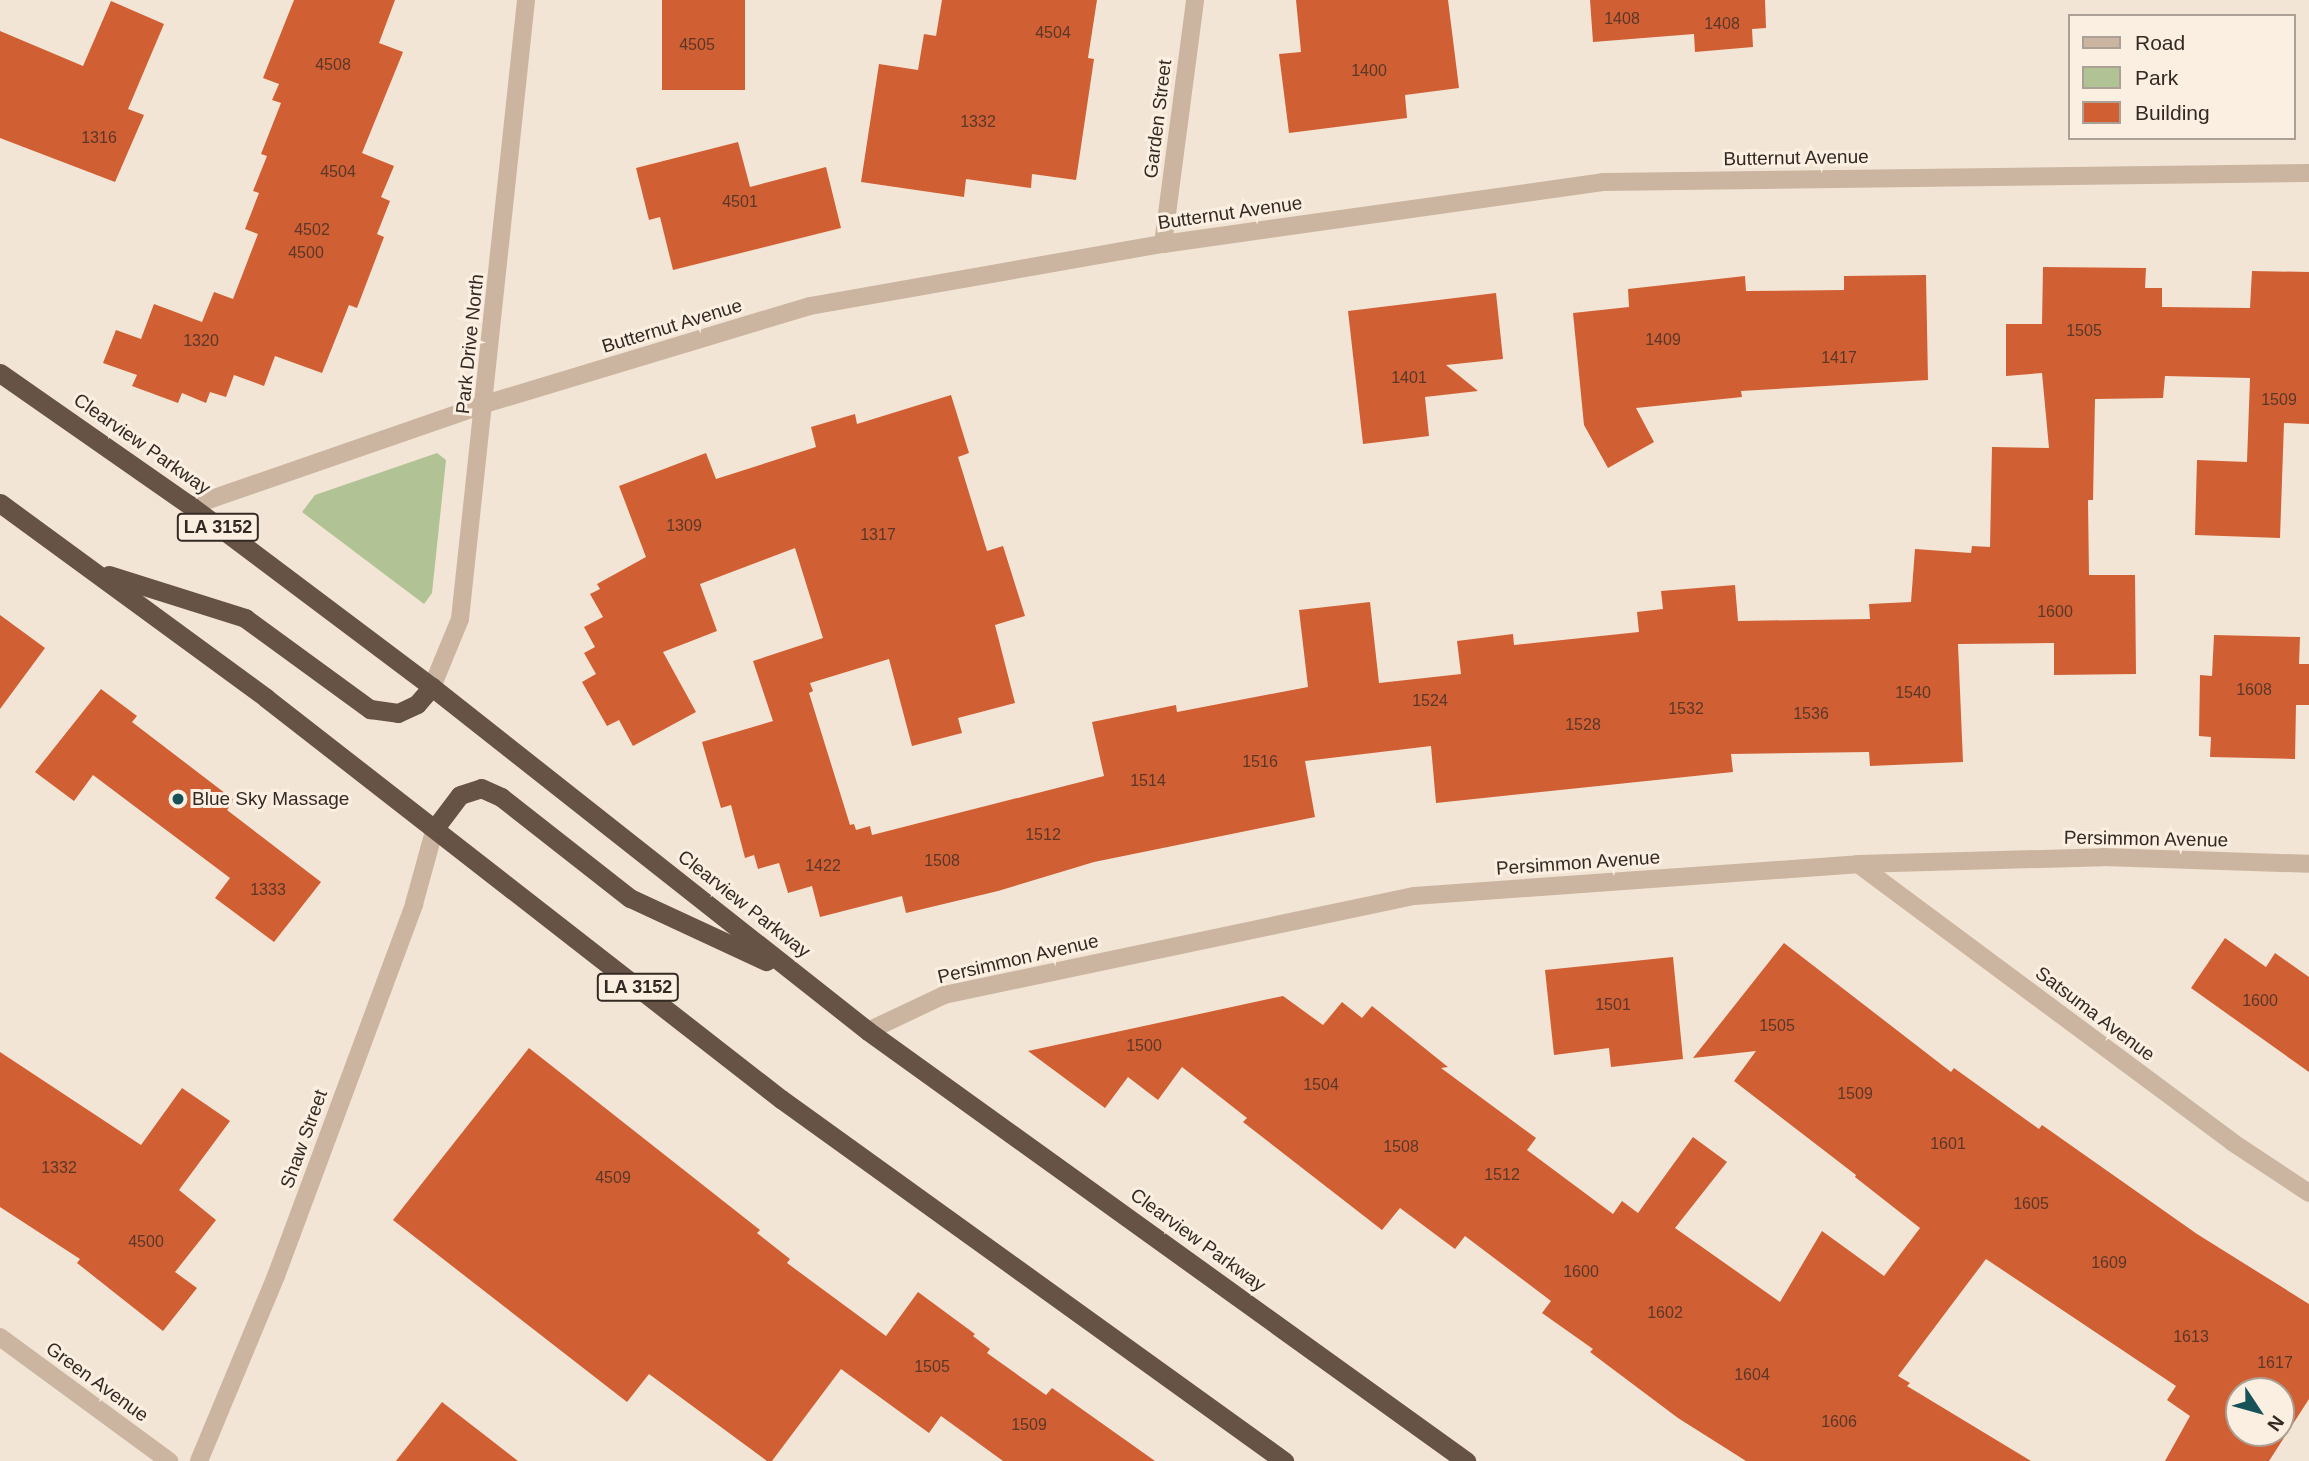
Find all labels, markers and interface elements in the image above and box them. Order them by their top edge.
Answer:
house number: 1408 [1604,9,1640,29]
house number: 1408 [1704,14,1740,34]
legend [2068,14,2295,140]
house number: 4504 [1035,23,1071,43]
text: Road [2135,31,2185,54]
house number: 4505 [679,35,715,55]
house number: 4508 [315,55,351,75]
street label: Garden Street [1139,58,1177,180]
house number: 1400 [1351,61,1387,81]
text: Park [2135,66,2178,89]
text: Building [2135,101,2210,124]
house number: 1332 [960,112,996,132]
house number: 1316 [81,128,117,148]
street label: Butternut Avenue [1723,145,1869,171]
house number: 4504 [320,162,356,182]
house number: 4501 [722,192,758,212]
street label: Butternut Avenue [1156,192,1304,234]
house number: 4502 [294,220,330,240]
house number: 4500 [288,243,324,263]
street label: Park Drive North [451,273,489,415]
street label: Butternut Avenue [599,294,745,358]
house number: 1505 [2066,321,2102,341]
house number: 1409 [1645,330,1681,350]
house number: 1320 [183,331,219,351]
house number: 1417 [1821,348,1857,368]
house number: 1401 [1391,368,1427,388]
street label: Clearview Parkway [69,388,215,500]
house number: 1509 [2261,390,2297,410]
road number: LA 3152 [176,512,260,542]
house number: 1309 [666,516,702,536]
house number: 1317 [860,525,896,545]
house number: 1600 [2037,602,2073,622]
house number: 1608 [2236,680,2272,700]
house number: 1540 [1895,683,1931,703]
house number: 1524 [1412,691,1448,711]
house number: 1532 [1668,699,1704,719]
house number: 1536 [1793,704,1829,724]
house number: 1528 [1565,715,1601,735]
house number: 1516 [1242,752,1278,772]
house number: 1514 [1130,771,1166,791]
place label: Blue Sky Massage [192,788,349,810]
marker: Blue Sky Massage [170,791,186,807]
house number: 1512 [1025,825,1061,845]
street label: Persimmon Avenue [2063,826,2229,852]
street label: Clearview Parkway [673,845,815,963]
street label: Persimmon Avenue [1495,846,1661,880]
house number: 1508 [924,851,960,871]
house number: 1422 [805,856,841,876]
house number: 1333 [250,880,286,900]
street label: Persimmon Avenue [935,929,1101,989]
street label: Satsuma Avenue [2030,961,2160,1067]
road number: LA 3152 [596,972,680,1002]
house number: 1600 [2242,991,2278,1011]
house number: 1501 [1595,995,1631,1015]
house number: 1505 [1759,1016,1795,1036]
house number: 1500 [1126,1036,1162,1056]
house number: 1504 [1303,1075,1339,1095]
house number: 1509 [1837,1084,1873,1104]
street label: Shaw Street [276,1086,332,1192]
house number: 1601 [1930,1134,1966,1154]
house number: 1508 [1383,1137,1419,1157]
house number: 1332 [41,1158,77,1178]
house number: 1512 [1484,1165,1520,1185]
house number: 4509 [595,1168,631,1188]
street label: Clearview Parkway [1126,1183,1270,1297]
house number: 1605 [2013,1194,2049,1214]
house number: 4500 [128,1232,164,1252]
house number: 1609 [2091,1253,2127,1273]
house number: 1600 [1563,1262,1599,1282]
house number: 1602 [1647,1303,1683,1323]
house number: 1613 [2173,1327,2209,1347]
street label: Green Avenue [41,1337,153,1427]
house number: 1617 [2257,1353,2293,1373]
house number: 1505 [914,1357,950,1377]
house number: 1604 [1734,1365,1770,1385]
north arrow [2225,1377,2295,1447]
house number: 1606 [1821,1412,1857,1432]
text: N [2263,1412,2288,1435]
house number: 1509 [1011,1415,1047,1435]

